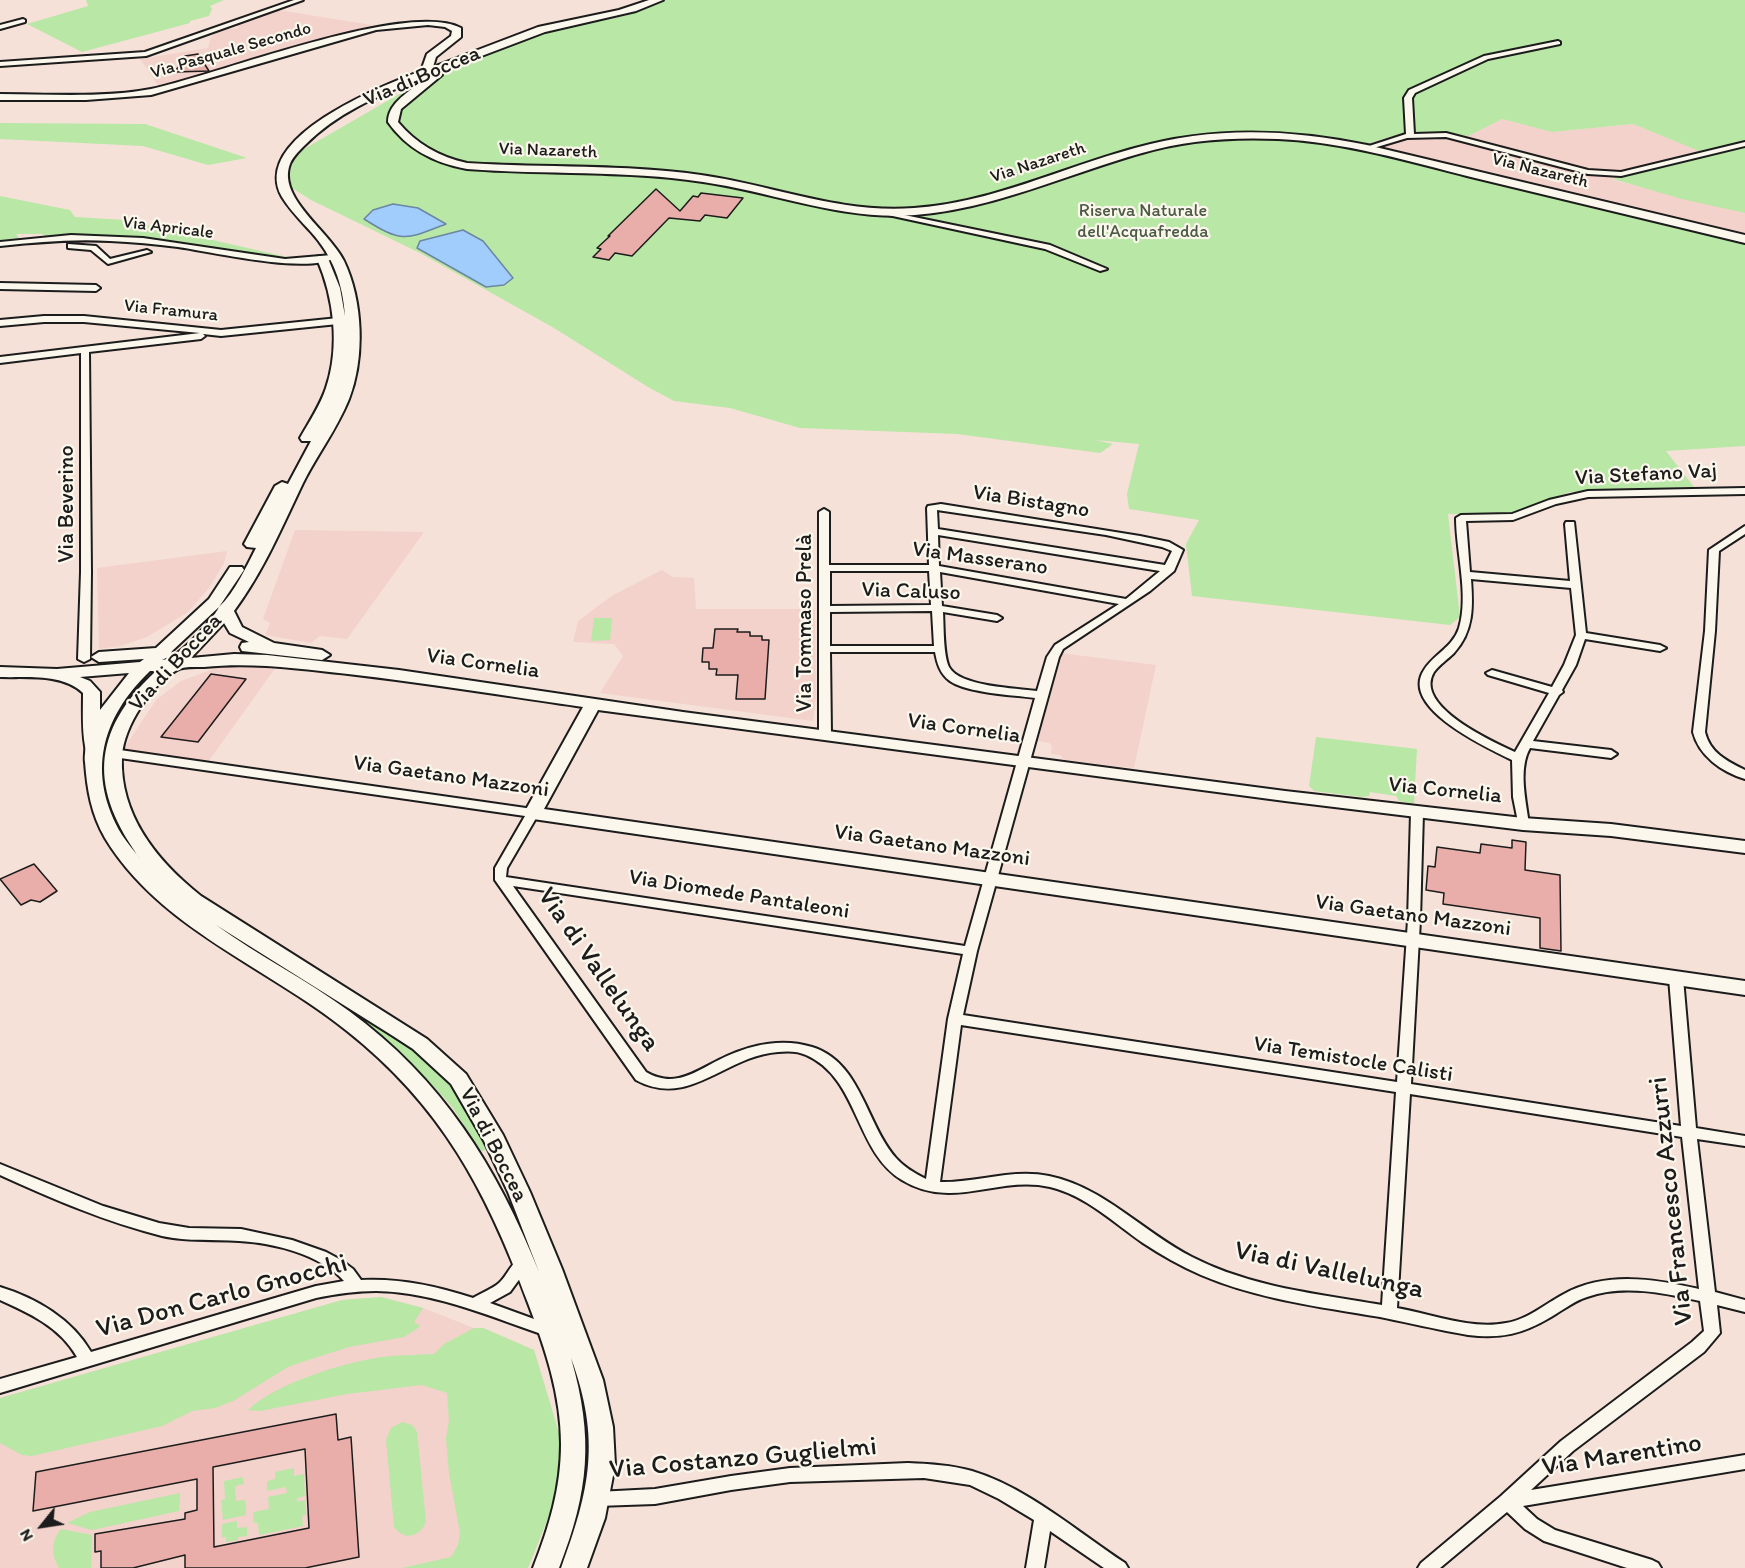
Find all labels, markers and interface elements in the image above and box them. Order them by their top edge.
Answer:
street label: Via Pasquale Secondo [148,18,314,84]
street label: Via di Boccea [359,40,485,114]
street label: Via Nazareth [988,137,1088,189]
street label: Via Nazareth [498,138,598,164]
street label: Via Nazareth [1489,149,1591,193]
park label: Riserva Naturale dell'Acquafredda [1077,200,1209,242]
street label: Via Apricale [121,212,215,244]
street label: Via Framura [123,295,219,327]
street label: Via Beverino [54,445,80,563]
street label: Via Stefano Vaj [1574,458,1718,492]
street label: Via Bistagno [971,480,1091,524]
street label: Via Tommaso Prelà [792,534,818,712]
street label: Via Masserano [910,536,1050,582]
street label: Via Caluso [861,577,961,607]
street label: Via di Boccea [124,608,228,718]
street label: Via Cornelia [425,643,541,685]
street label: Via Cornelia [906,708,1022,750]
street label: Via Gaetano Mazzoni [351,750,551,804]
street label: Via Cornelia [1387,772,1503,810]
street label: Via Gaetano Mazzoni [832,819,1032,873]
street label: Via Diomede Pantaleoni [627,865,851,925]
street label: Via di Vallelunga [529,882,667,1058]
street label: Via Gaetano Mazzoni [1313,889,1513,943]
street label: Via Temistocle Calisti [1251,1031,1455,1089]
street label: Via Francesco Azzurri [1643,1075,1701,1327]
street label: Via di Boccea [453,1083,533,1207]
street label: Via di Vallelunga [1231,1235,1427,1307]
street label: Via Don Carlo Gnocchi [93,1248,351,1346]
street label: Via Marentino [1540,1427,1704,1485]
street label: Via Costanzo Guglielmi [608,1431,878,1487]
north arrow [12,1496,72,1556]
text: N [15,1526,37,1545]

